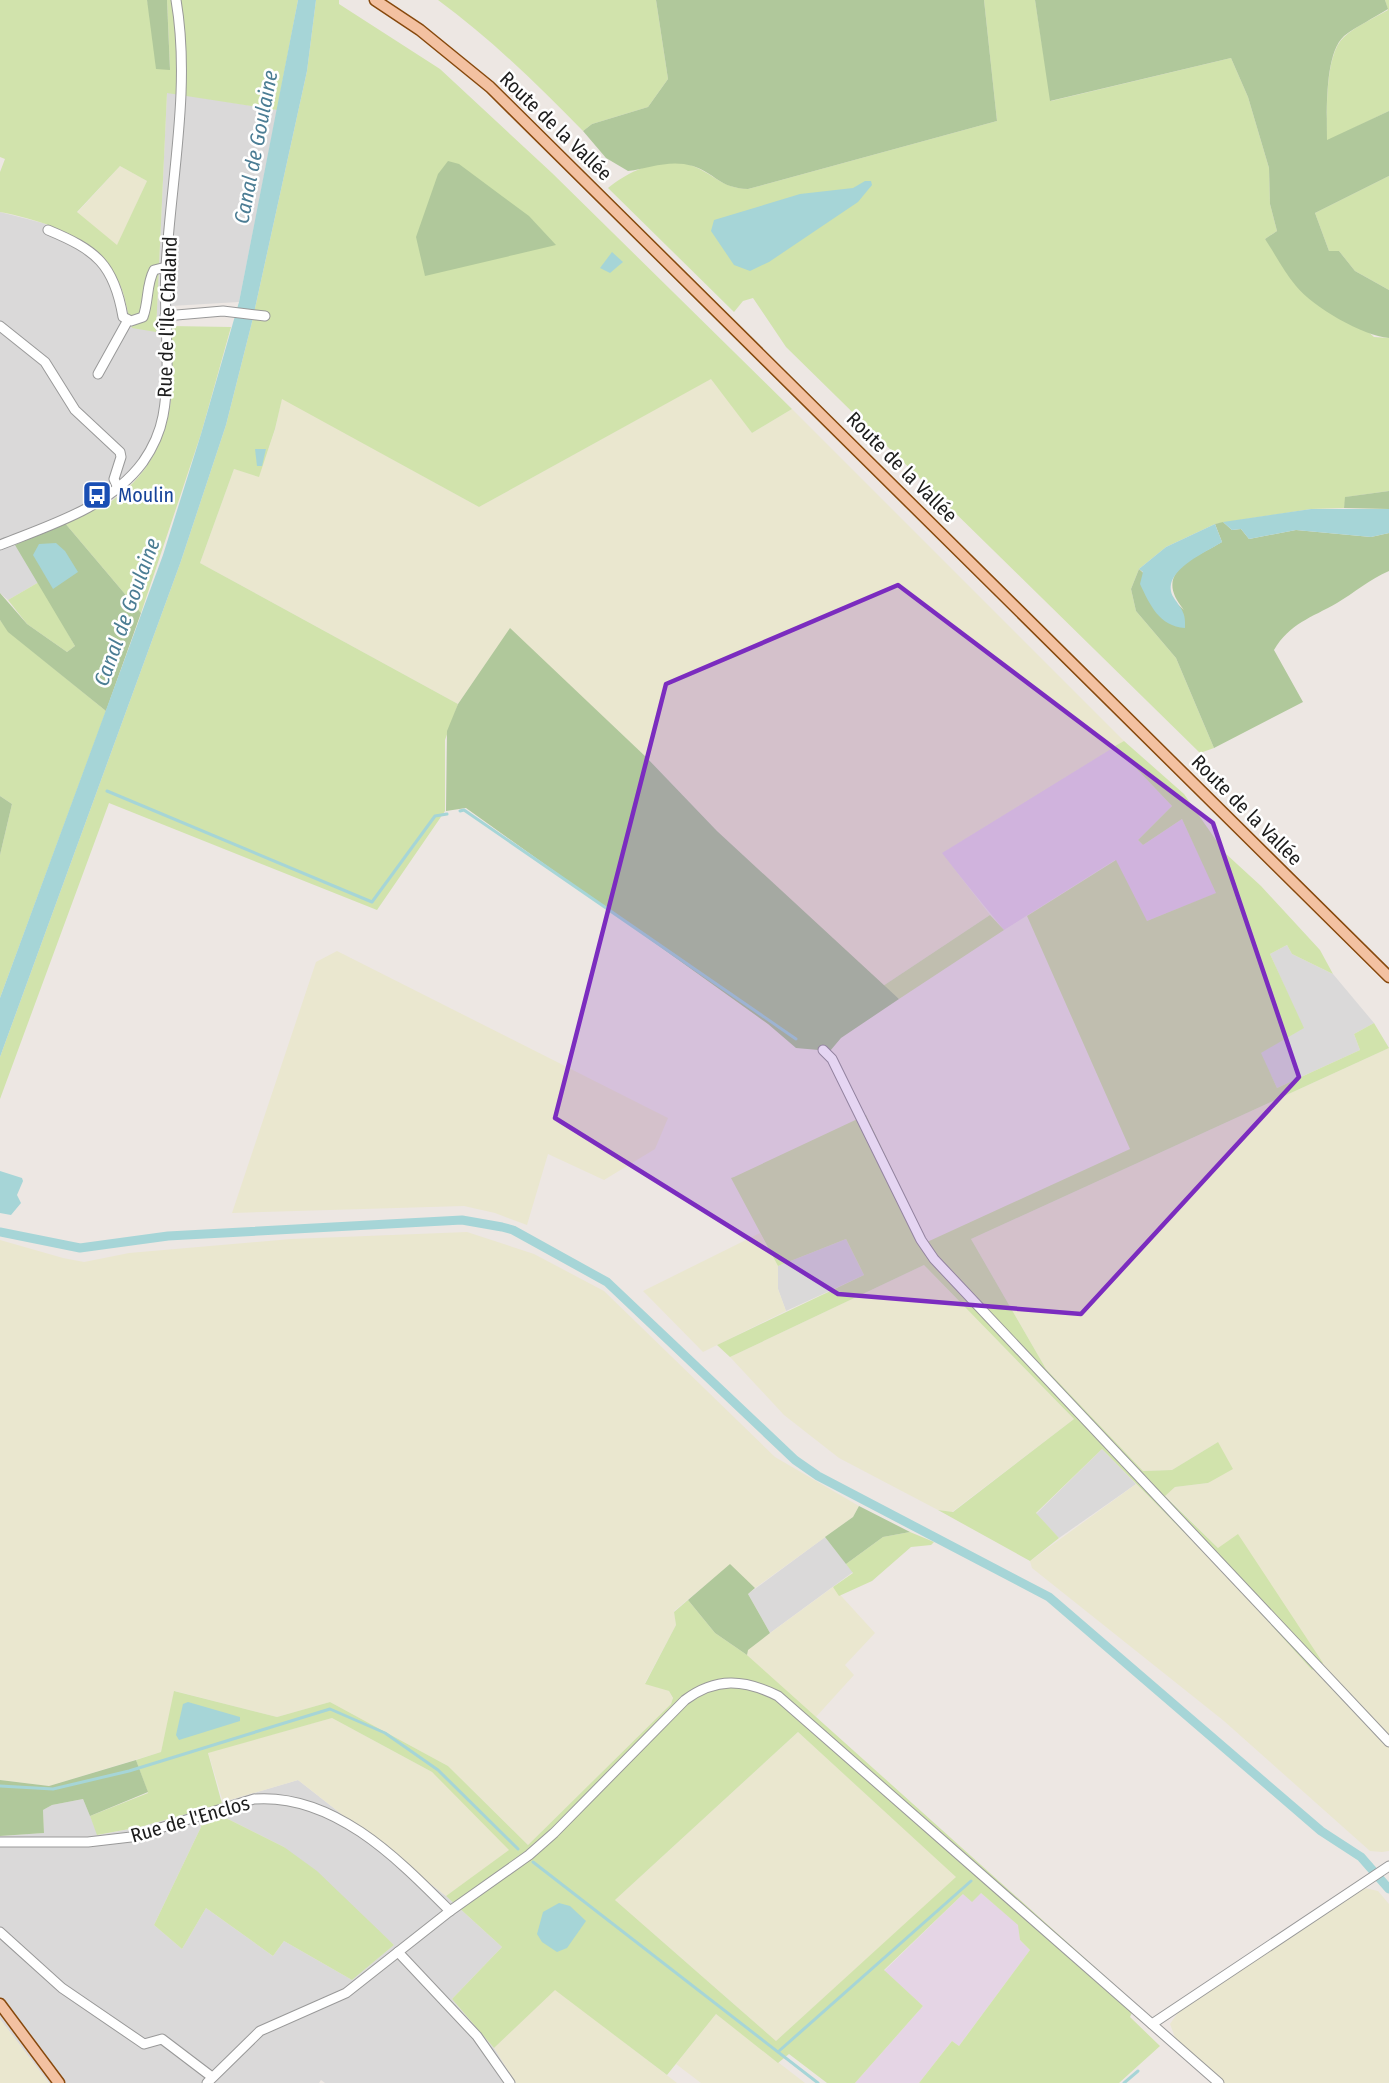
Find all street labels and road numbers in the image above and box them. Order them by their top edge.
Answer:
street label: Route de la Vallée [495,66,617,186]
street label: Rue de l'Île Chaland [152,236,182,398]
street label: Route de la Vallée [842,407,962,527]
street label: Route de la Vallée [1187,750,1307,870]
street label: Rue de l'Enclos [128,1791,252,1847]

